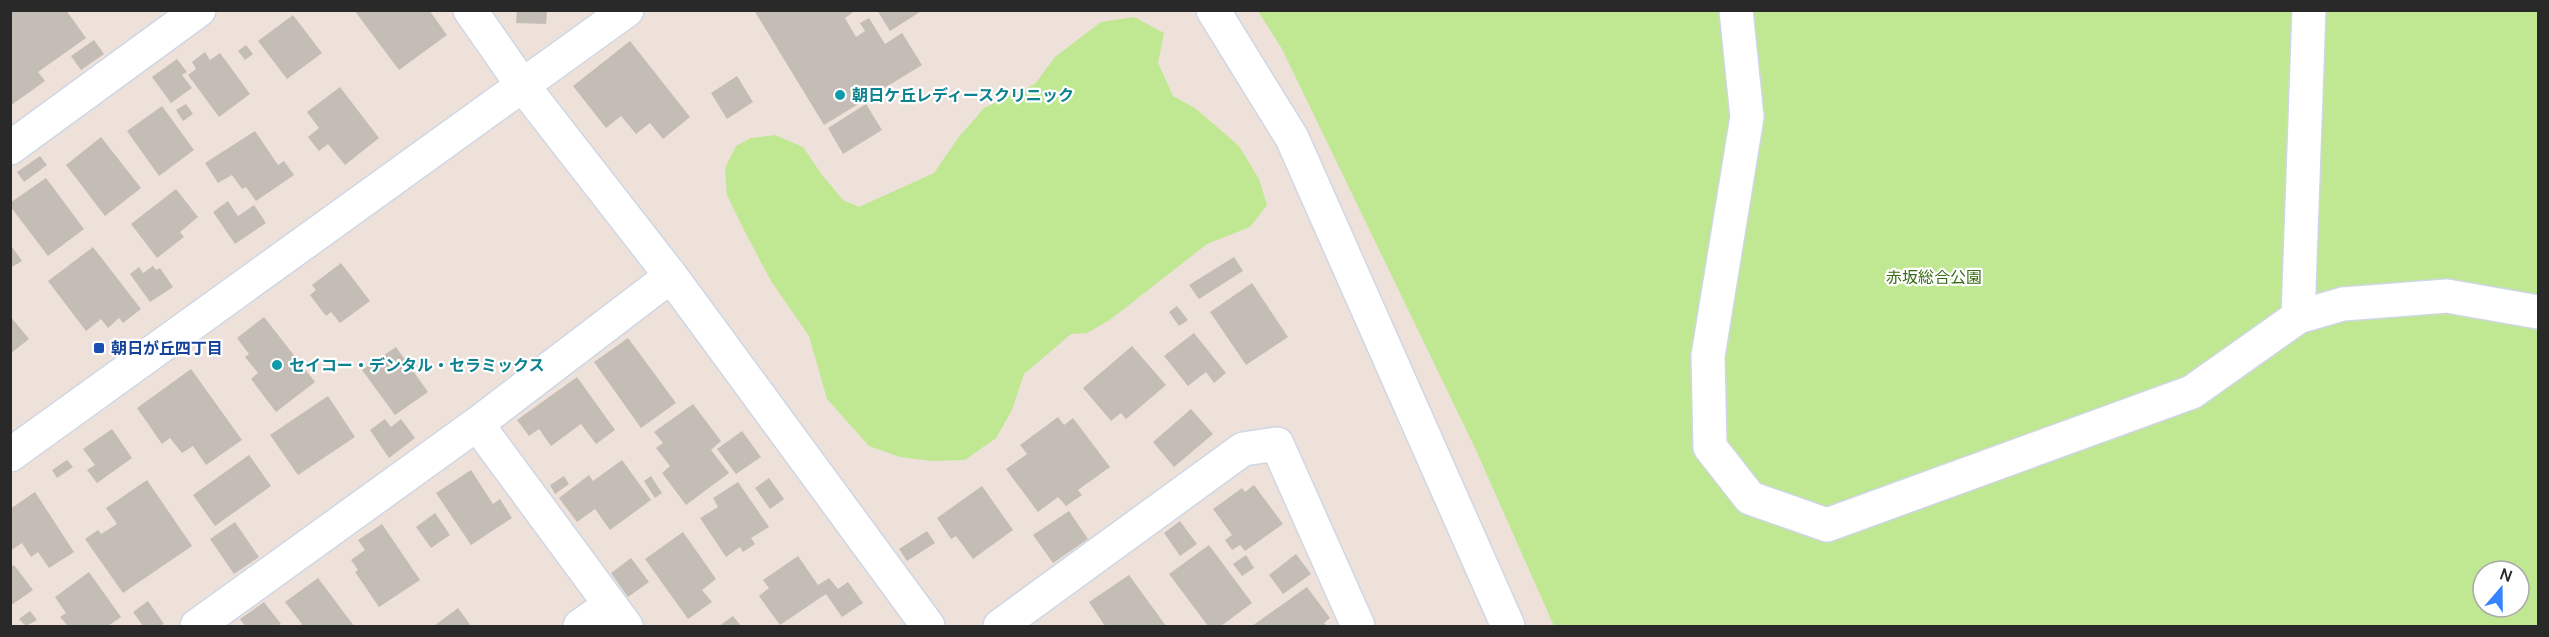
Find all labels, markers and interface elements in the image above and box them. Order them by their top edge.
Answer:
place label: 朝日ケ丘レディースクリニック [852,84,1074,106]
marker: 朝日ケ丘レディースクリニック [833,88,847,102]
park label: 赤坂総合公園 [1886,266,1982,288]
place label: 朝日が丘四丁目 [111,337,223,359]
marker: 朝日が丘四丁目 [92,341,106,355]
place label: セイコー・デンタル・セラミックス [289,354,545,376]
marker: セイコー・デンタル・セラミックス [270,358,284,372]
north arrow [2471,559,2531,619]
text: N [2497,563,2515,587]

